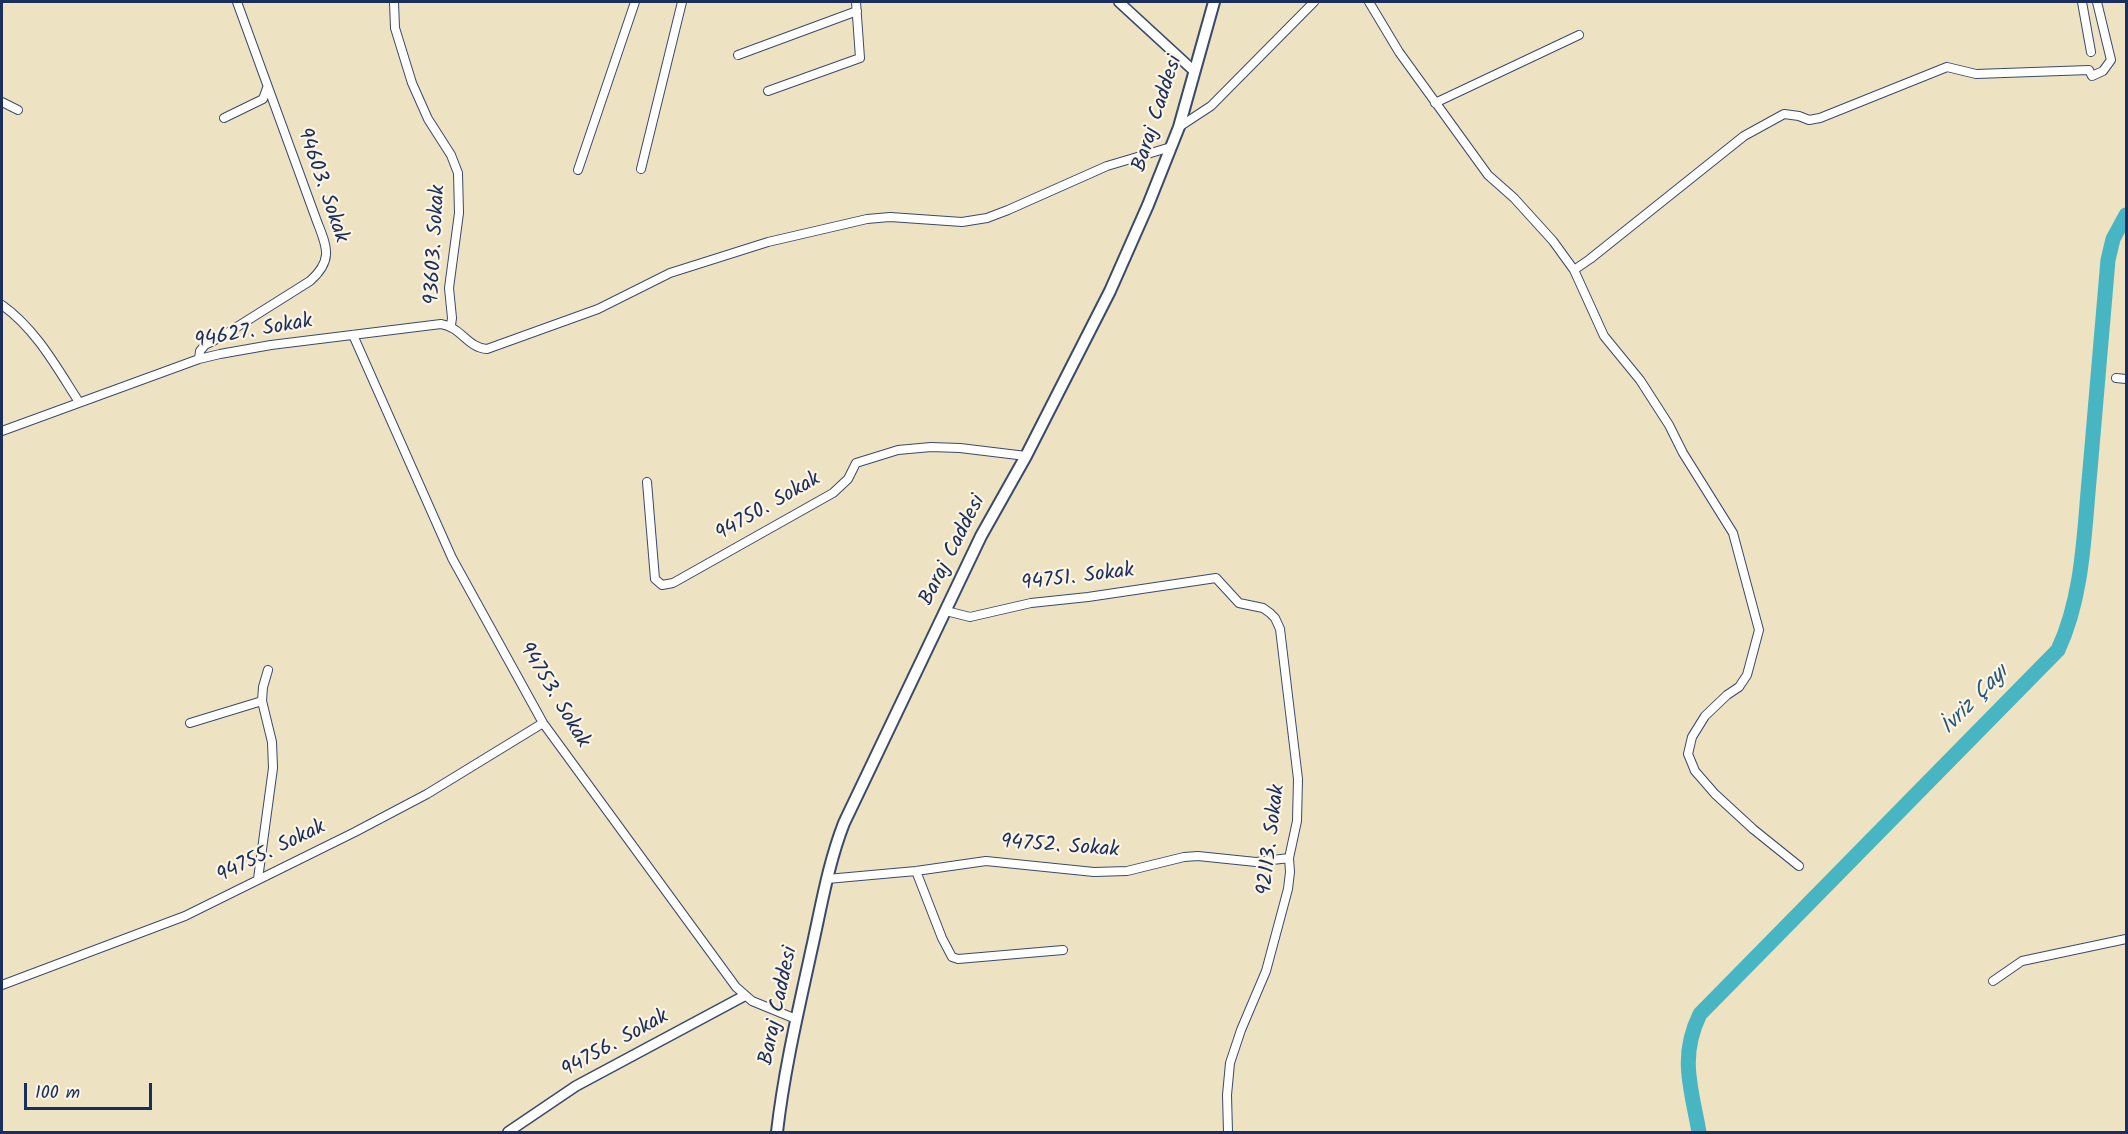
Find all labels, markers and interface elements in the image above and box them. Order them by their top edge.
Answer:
street label: Baraj Caddesi [1128,53,1190,175]
street label: 94603. Sokak [290,125,352,247]
street label: 93603. Sokak [421,184,453,306]
street label: 94627. Sokak [193,310,315,356]
street label: 94750. Sokak [712,468,826,548]
street label: Baraj Caddesi [915,492,993,610]
street label: 94751. Sokak [1020,560,1136,598]
street label: 94753. Sokak [512,639,594,753]
water label: İvriz Çayı [1936,661,2016,741]
street label: 92113. Sokak [1254,783,1292,897]
street label: 94755. Sokak [214,816,330,890]
street label: 94752. Sokak [1000,831,1120,865]
street label: Baraj Caddesi [755,944,805,1068]
street label: 94756. Sokak [558,1005,674,1085]
scale bar [27,1071,154,1109]
text: 100 m [35,1079,80,1108]

